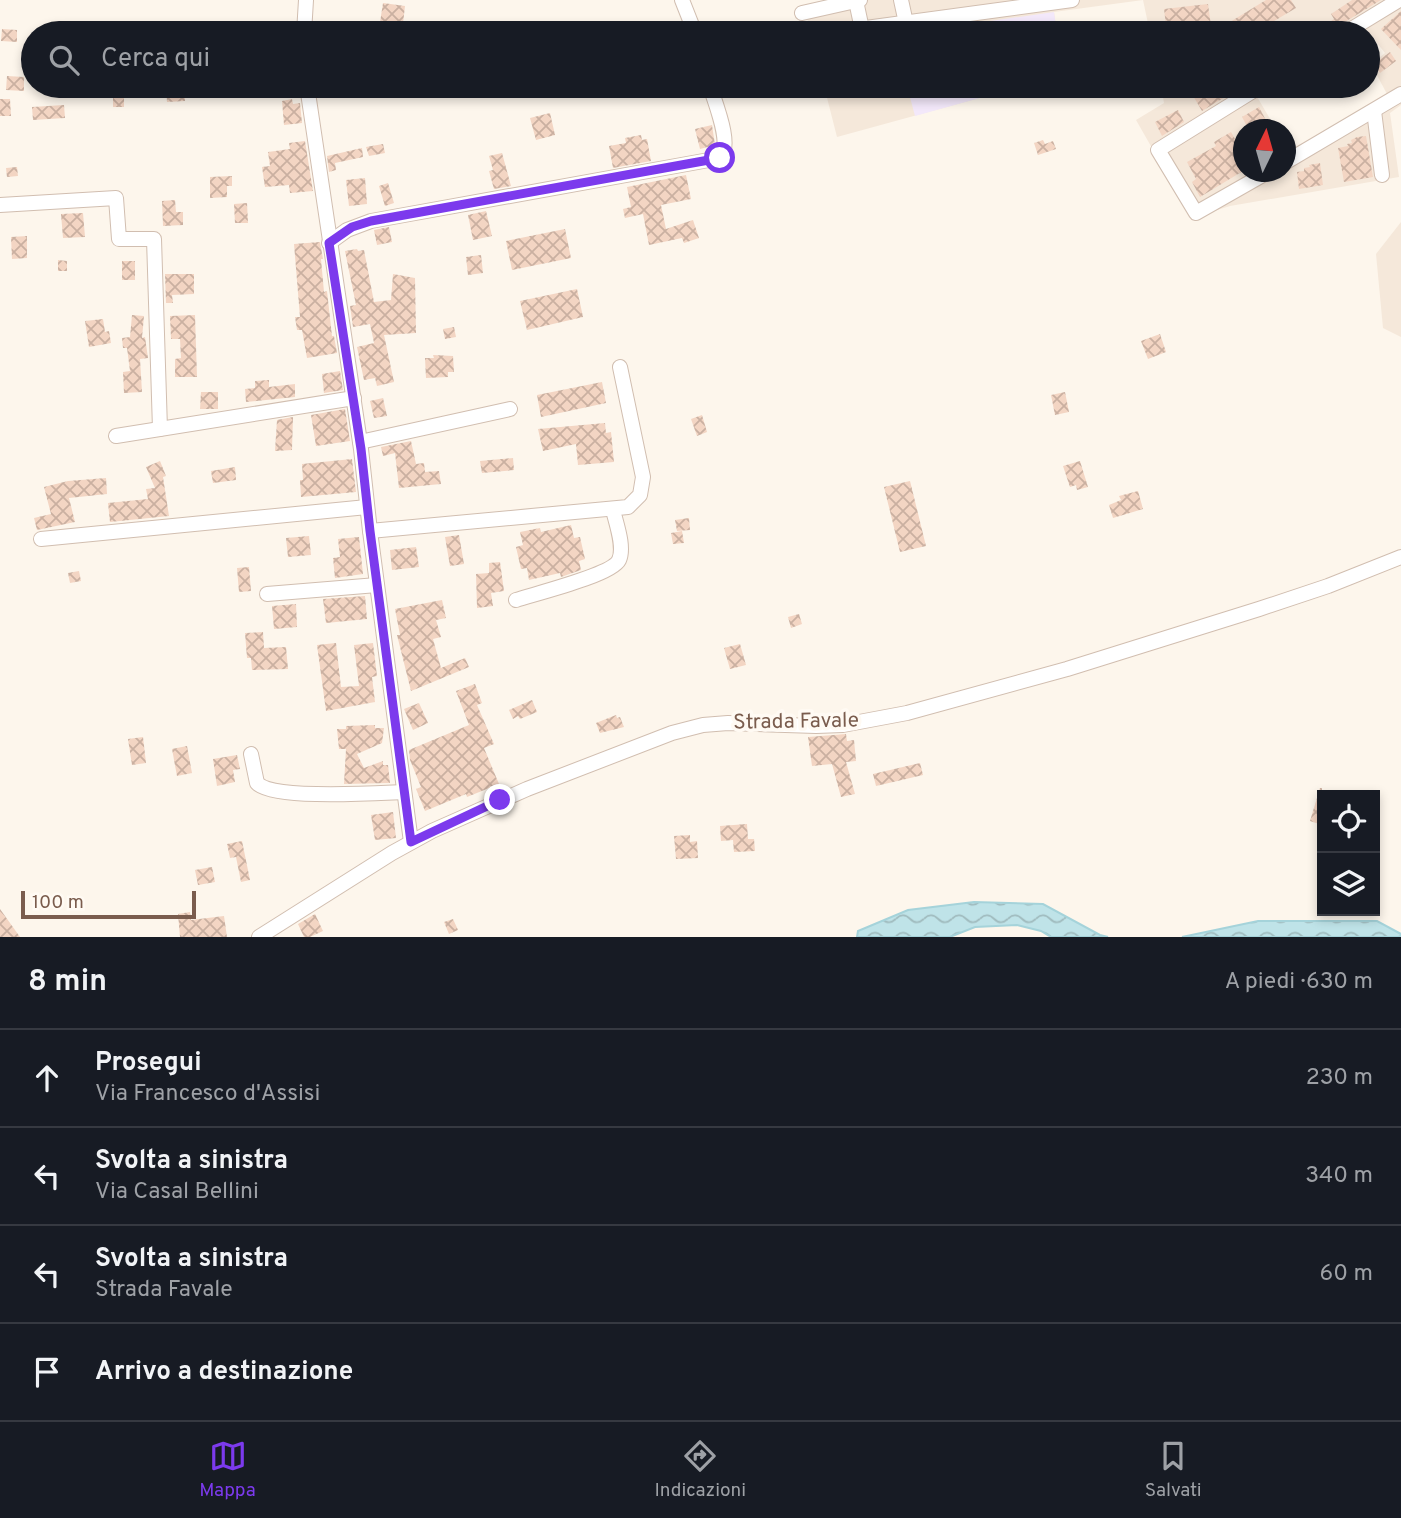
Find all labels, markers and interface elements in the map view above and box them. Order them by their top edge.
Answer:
search box [21,21,1380,98]
icon: search [45,41,83,79]
text: Cerca qui [101,43,210,76]
north arrow [1233,119,1296,182]
route start [704,142,735,173]
street label: Strada Favale [733,707,859,737]
route end [484,784,515,815]
map controls [1317,790,1380,916]
button: locate [1317,790,1380,853]
button: layers [1317,853,1380,916]
scale bar [21,888,196,920]
text: 100 m [32,891,84,915]
text: 8 min [28,964,107,1001]
text: A piedi · 630 m [1225,968,1373,997]
text: Prosegui [95,1047,202,1080]
icon: ahead [28,1059,66,1097]
text: 230 m [1306,1064,1373,1093]
text: Via Francesco d'Assisi [95,1080,320,1109]
text: Svolta a sinistra [95,1145,288,1178]
icon: left [28,1157,66,1195]
text: 340 m [1305,1162,1373,1191]
text: Via Casal Bellini [95,1178,259,1207]
text: Svolta a sinistra [95,1243,288,1276]
icon: left [28,1255,66,1293]
text: 60 m [1320,1260,1373,1289]
text: Strada Favale [95,1276,233,1305]
icon: arrive [28,1353,66,1391]
text: Arrivo a destinazione [95,1356,353,1389]
tab: Mappa [199,1437,256,1503]
tab: Indicazioni [654,1437,746,1503]
tab: Salvati [1145,1437,1202,1503]

